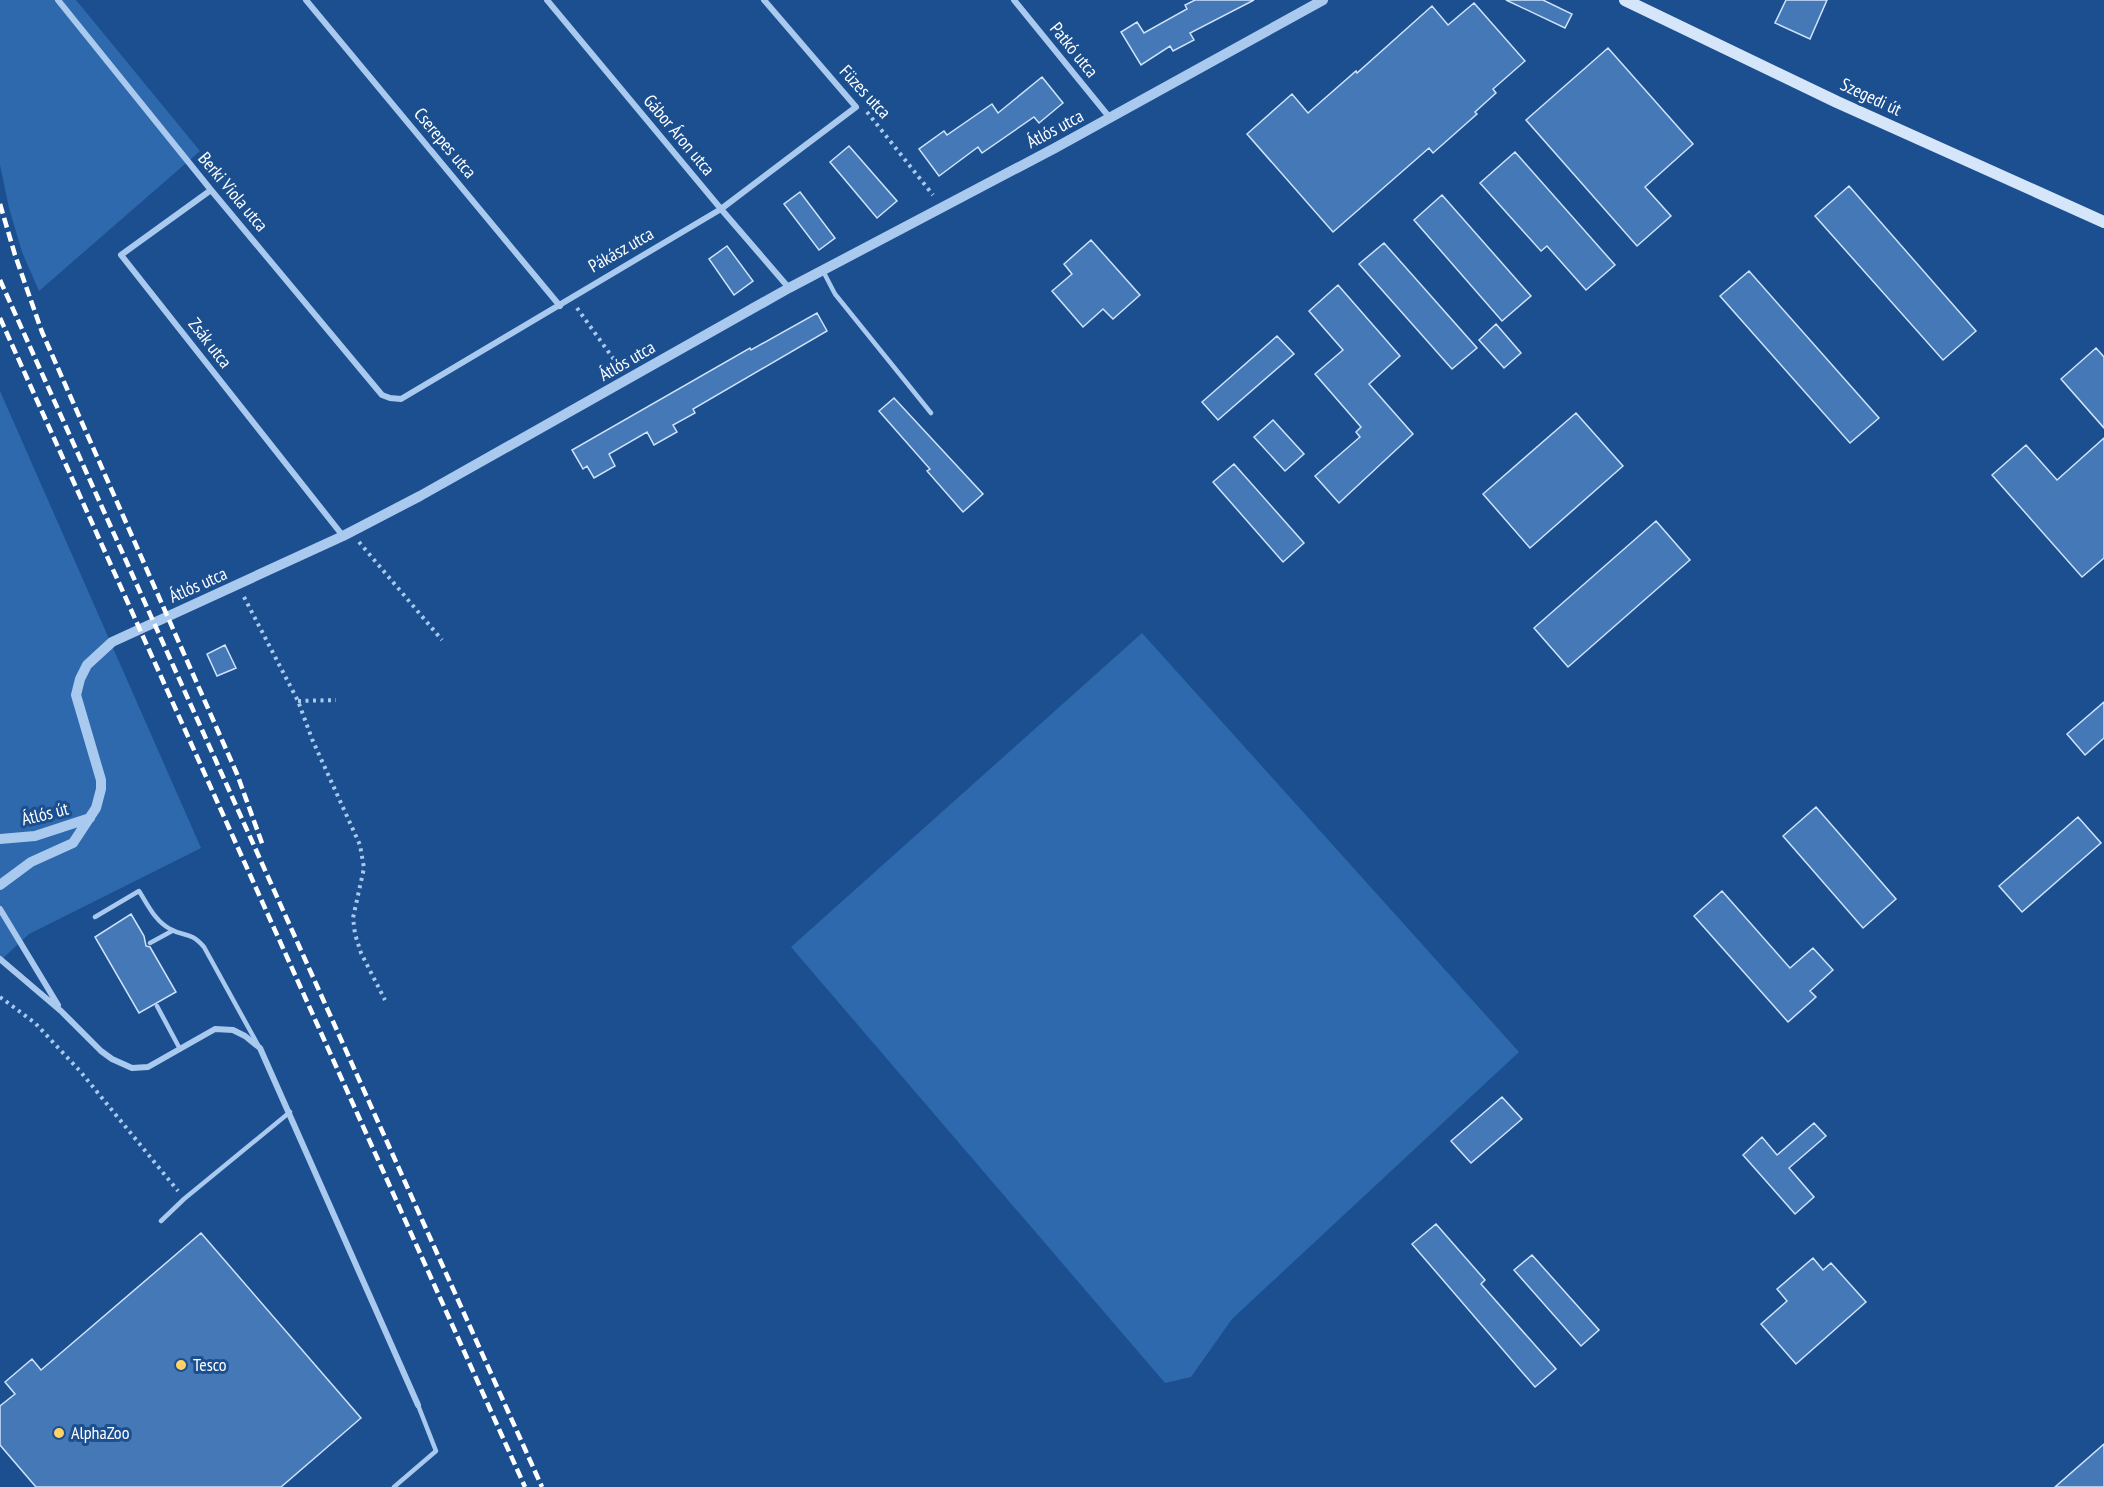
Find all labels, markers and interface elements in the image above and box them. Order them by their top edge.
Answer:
street label: Patkó utca [1045,17,1104,82]
street label: Füzes utca [835,60,896,123]
street label: Szegedi út [1837,72,1905,121]
street label: Gábor Áron utca [639,89,720,180]
street label: Cserepes utca [409,103,482,183]
street label: Átlós utca [1022,104,1087,153]
street label: Berki Viola utca [194,147,273,236]
street label: Pákász utca [584,222,658,277]
street label: Zsák utca [184,313,237,372]
street label: Átlós utca [594,335,659,386]
street label: Átlós utca [165,562,230,608]
street label: Átlós út [19,797,71,830]
place label: Tesco [193,1353,227,1376]
marker: Tesco [174,1358,188,1372]
place label: AlphaZoo [71,1421,130,1444]
marker: AlphaZoo [52,1426,66,1440]

